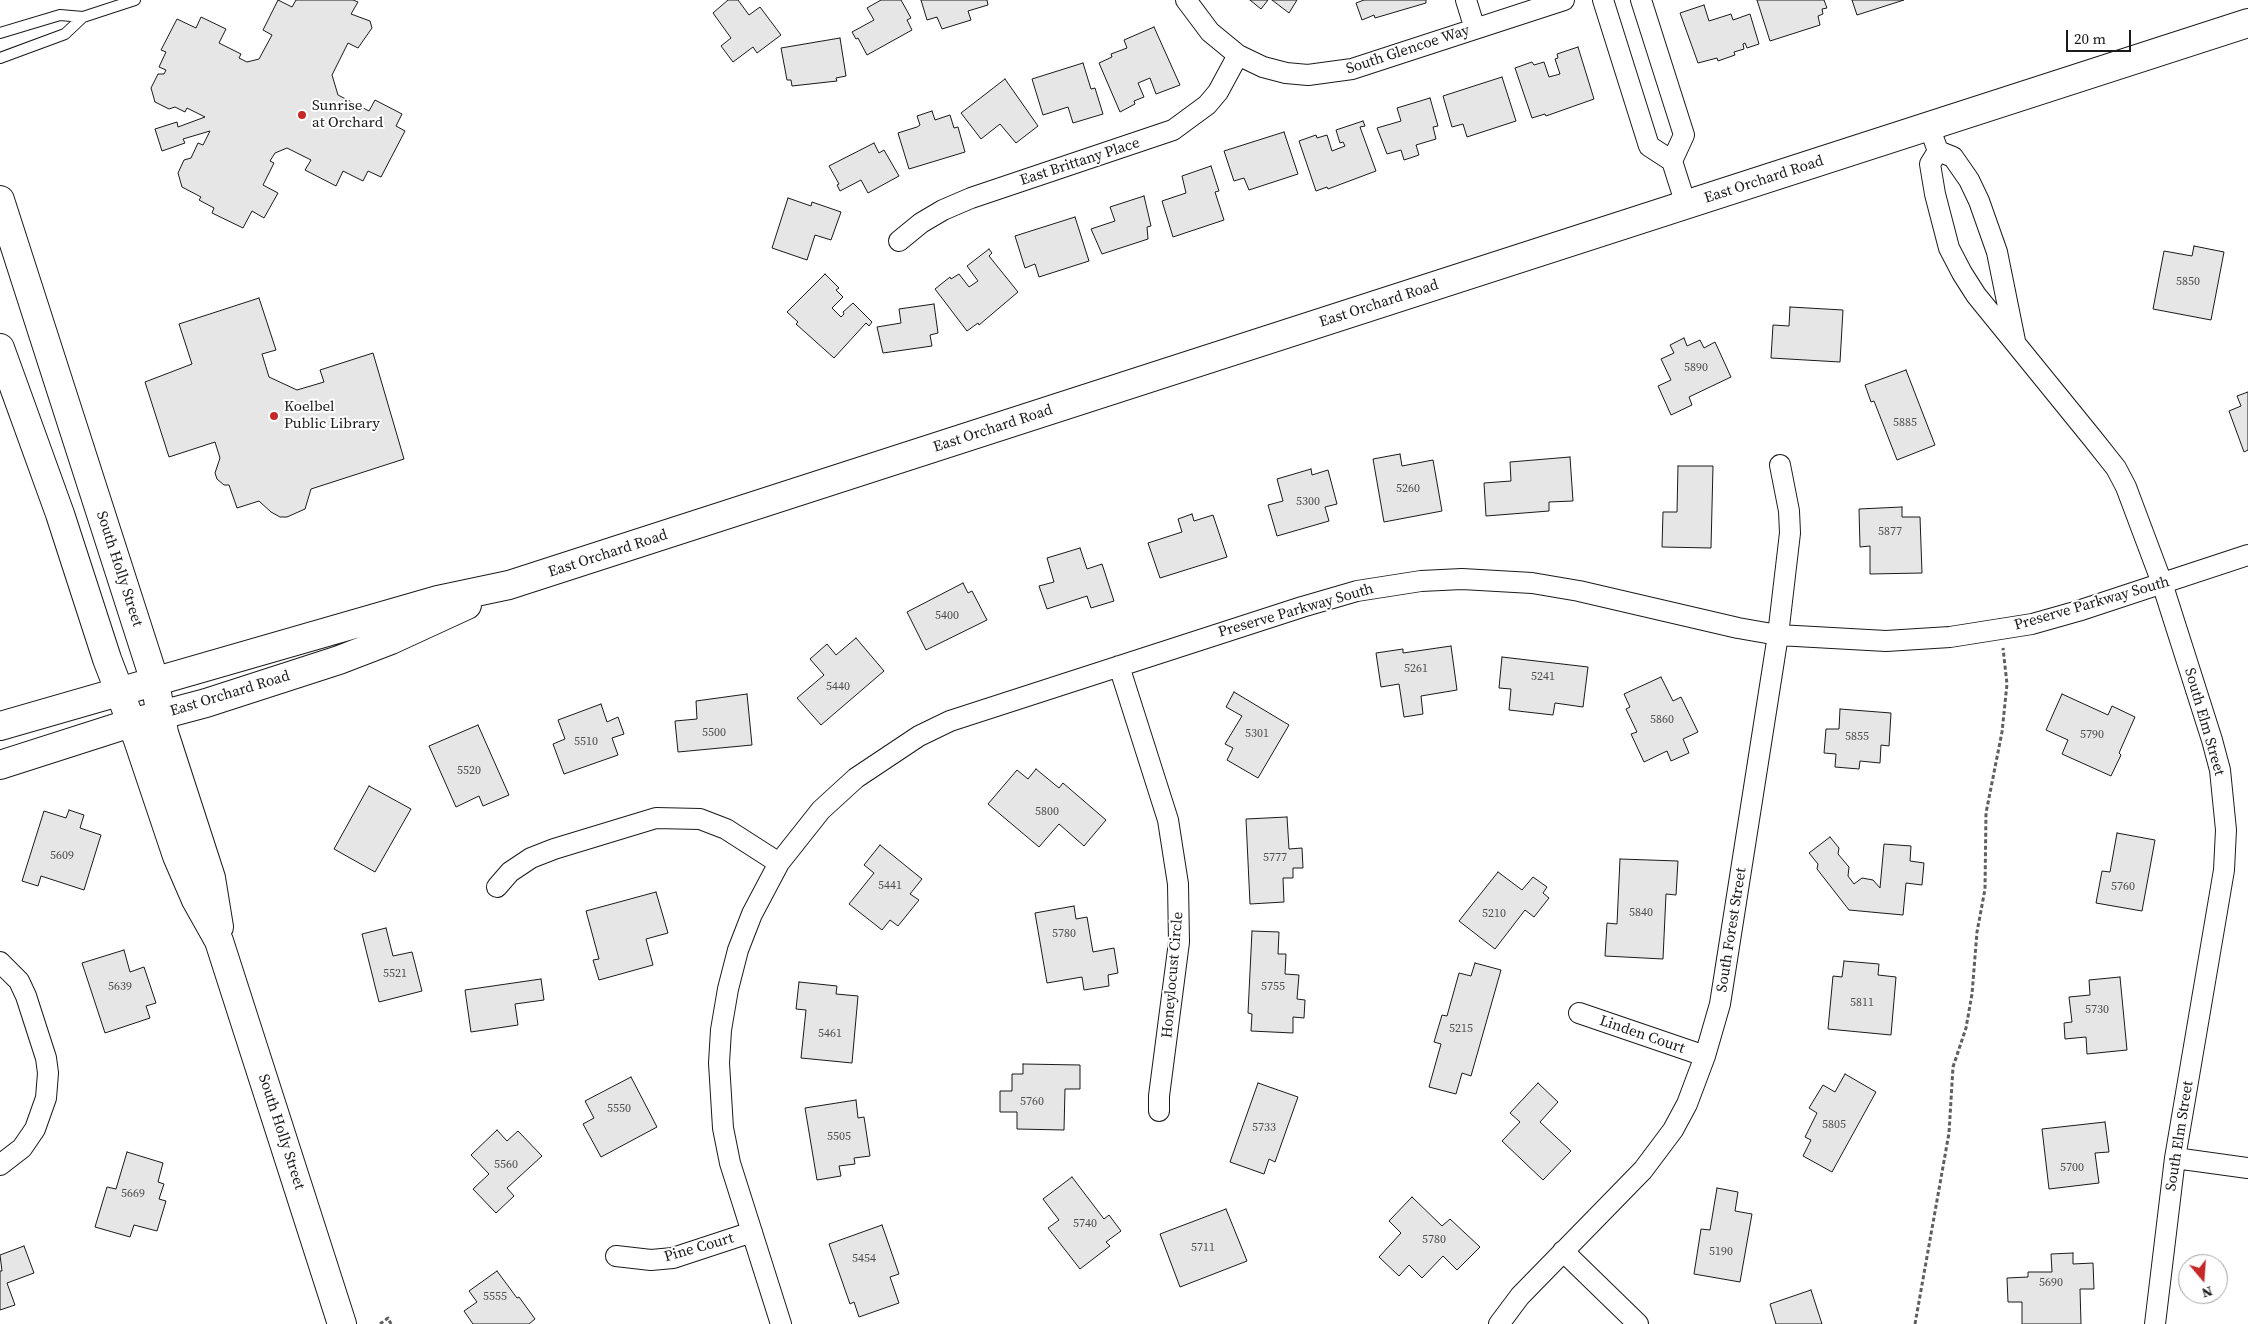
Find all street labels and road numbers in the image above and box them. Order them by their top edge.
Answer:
street label: South Glencoe Way [1344,22,1472,78]
street label: East Brittany Place [1018,134,1142,190]
street label: East Orchard Road [1702,152,1826,208]
street label: East Orchard Road [1317,276,1441,332]
street label: East Orchard Road [931,401,1055,457]
street label: South Holly Street [92,509,146,629]
street label: East Orchard Road [546,526,670,582]
street label: Preserve Parkway South [2012,573,2172,635]
street label: Preserve Parkway South [1216,580,1376,642]
street label: South Elm Street [2180,666,2228,778]
street label: East Orchard Road [168,667,292,721]
street label: South Forest Street [1713,867,1751,993]
street label: Honeylocust Circle [1159,911,1187,1039]
street label: Linden Court [1597,1012,1687,1058]
street label: South Holly Street [254,1072,308,1192]
street label: South Elm Street [2162,1080,2198,1192]
street label: Pine Court [662,1229,736,1267]

